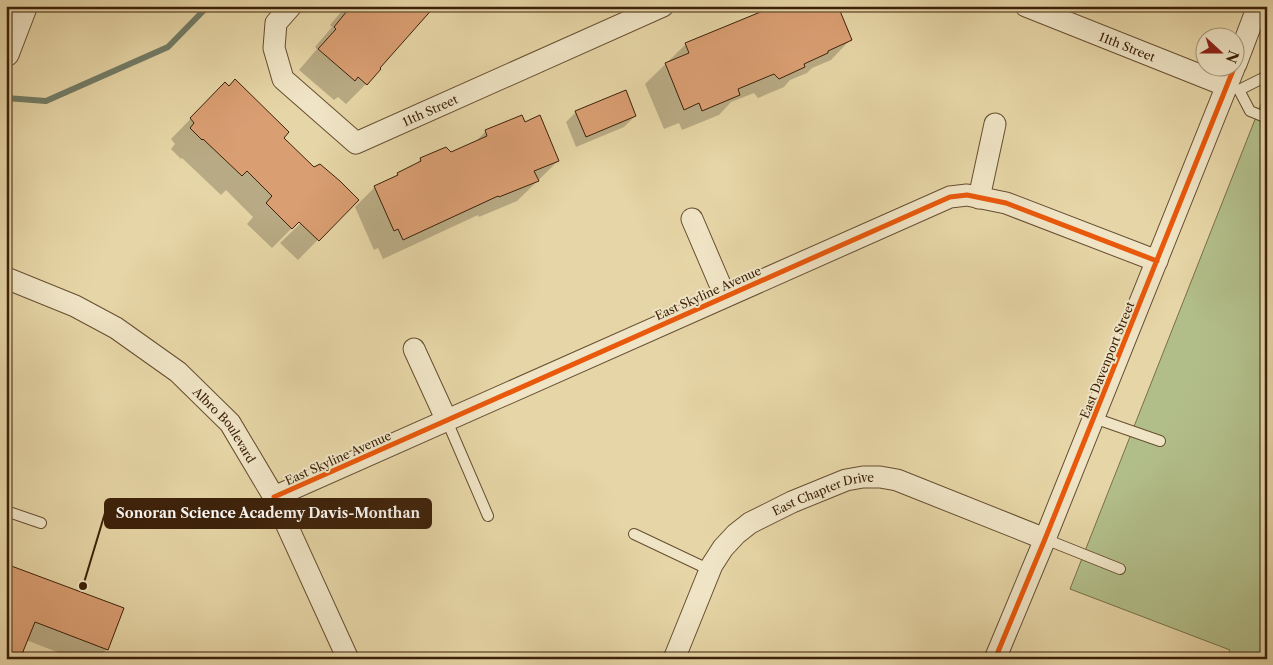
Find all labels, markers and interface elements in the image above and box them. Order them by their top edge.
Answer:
street label: 11th Street [1097,28,1158,64]
north arrow [1196,28,1246,78]
text: N [1222,48,1243,66]
street label: 11th Street [400,91,461,129]
street label: East Skyline Avenue [653,263,764,323]
street label: East Davenport Street [1077,299,1138,421]
street label: Albro Boulevard [189,383,260,466]
street label: East Skyline Avenue [283,428,394,488]
street label: East Chapter Drive [769,470,874,518]
callout: Sonoran Science Academy Davis-Monthan [105,499,431,528]
text: Sonoran Science Academy Davis-Monthan [116,504,421,522]

